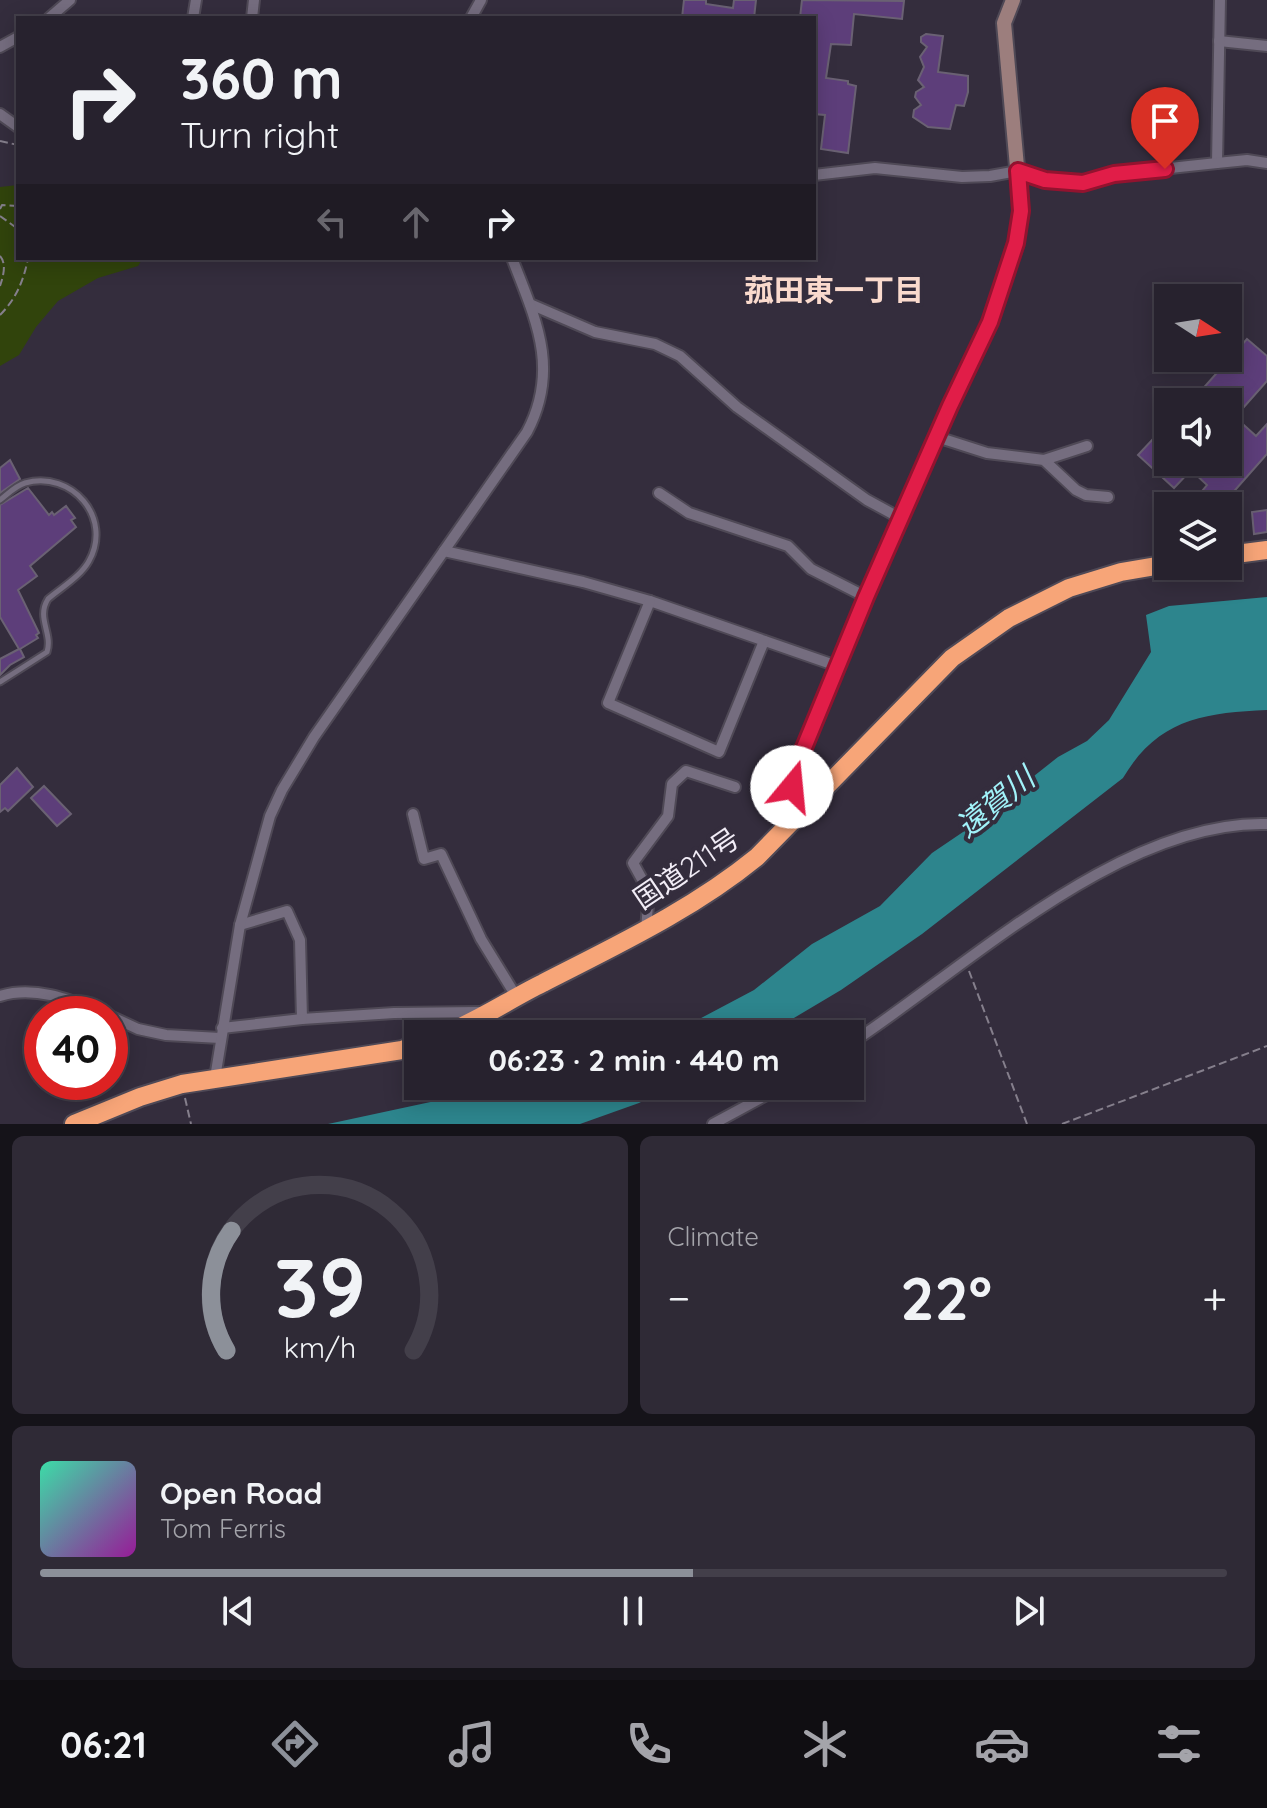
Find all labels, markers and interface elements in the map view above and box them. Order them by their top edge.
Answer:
text: 360 m [180,43,343,113]
icon: right [48,48,152,152]
pin [1131,87,1199,169]
icon: arrive [1143,99,1187,143]
text: Turn right [180,112,339,157]
icon: left [310,200,354,244]
icon: ahead [394,200,438,244]
icon: right [478,200,522,244]
district label: 菰田東一丁目 [744,271,924,309]
north arrow [1154,284,1242,372]
map controls [1154,284,1242,580]
button: sound [1154,388,1242,476]
button: layers [1154,492,1242,580]
position arrow [750,745,834,829]
water label: 遠賀川 [948,757,1044,845]
street label: 国道211号 [626,820,746,916]
speed limit sign: 40 [24,996,128,1100]
text: 06:23 · 2 min · 440 m [488,1041,780,1079]
text: Climate [668,1220,759,1253]
text: 39 [274,1234,366,1338]
text: 22° [900,1260,992,1335]
text: − [668,1270,690,1325]
text: + [1202,1270,1227,1325]
text: km/h [283,1329,356,1365]
text: Open Road [160,1474,322,1512]
text: Tom Ferris [160,1512,286,1545]
icon: previous [216,1589,260,1633]
icon: pause [611,1589,655,1633]
icon: next [1007,1589,1051,1633]
icon: directions [267,1716,323,1772]
icon: music [444,1716,500,1772]
icon: phone [621,1716,677,1772]
icon: climate [797,1716,853,1772]
icon: car [974,1716,1030,1772]
icon: filters [1151,1716,1207,1772]
text: 06:21 [60,1722,147,1767]

